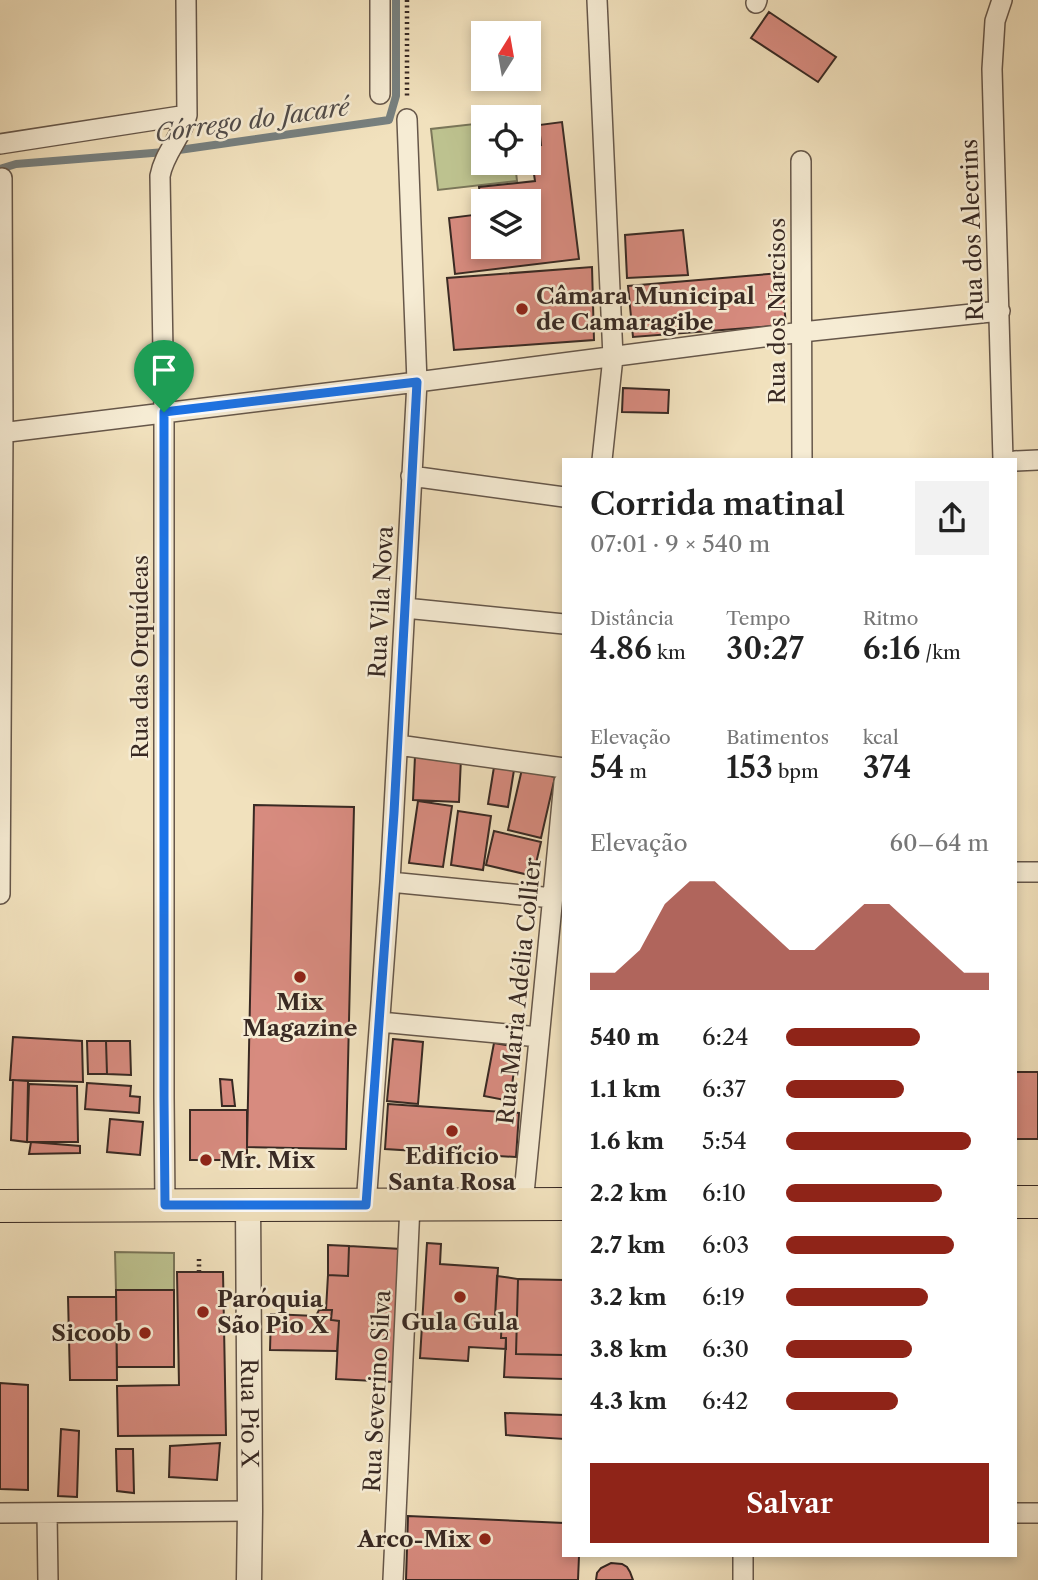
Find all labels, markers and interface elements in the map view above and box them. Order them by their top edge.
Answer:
north arrow [471,21,541,91]
map controls [471,21,541,259]
water label: Córrego do Jacaré [153,92,354,148]
button: locate [471,105,541,175]
street label: Rua dos Alecrins [955,138,989,322]
button: layers [471,189,541,259]
street label: Rua dos Narcisos [763,218,791,404]
place label: Câmara Municipal de Camaragibe [536,282,755,336]
marker: Câmara Municipal de Camaragibe [514,301,530,317]
pin [134,340,194,412]
icon: arrive [145,351,183,389]
button: share [915,481,989,555]
text: Corrida matinal [590,484,845,523]
street label: Rua Vila Nova [363,524,399,679]
text: 07:01 · 9 × 540 m [590,530,770,558]
street label: Rua das Orquídeas [126,555,154,759]
text: Distância [590,607,674,630]
text: Tempo [726,607,790,630]
text: Ritmo [863,607,918,630]
text: 4.86 [590,630,652,667]
text: 30:27 [726,630,804,667]
text: 6:16 [863,630,920,667]
text: km [652,641,686,664]
text: /km [920,641,961,664]
text: Elevação [590,726,671,749]
text: Batimentos [726,726,829,749]
text: kcal [863,726,899,749]
text: 54 [590,749,624,786]
text: 153 [726,749,773,786]
text: 374 [863,749,911,786]
text: m [624,760,647,783]
text: bpm [773,760,819,783]
text: Elevação [590,829,688,857]
text: 60–64 m [890,829,989,857]
street label: Rua Maria Adélia Collier [491,856,547,1126]
marker: Mix Magazine [292,969,308,985]
place label: Mix Magazine [243,988,358,1042]
text: 540 m [590,1023,660,1051]
text: 6:24 [702,1023,748,1051]
text: 1.1 km [590,1075,661,1103]
text: 6:37 [702,1075,746,1103]
marker: Edifício Santa Rosa [444,1123,460,1139]
text: 1.6 km [590,1127,664,1155]
text: 5:54 [702,1127,747,1155]
place label: Edifício Santa Rosa [388,1142,517,1196]
place label: Mr. Mix [220,1146,316,1174]
marker: Mr. Mix [198,1152,214,1168]
text: 2.2 km [590,1179,667,1207]
text: 6:10 [702,1179,746,1207]
text: 2.7 km [590,1231,666,1259]
text: 6:03 [702,1231,749,1259]
text: 3.2 km [590,1283,667,1311]
text: 6:19 [702,1283,745,1311]
place label: Paróquia São Pio X [217,1285,329,1339]
street label: Rua Severino Silva [358,1288,396,1493]
marker: Gula Gula [452,1289,468,1305]
marker: Paróquia São Pio X [195,1304,211,1320]
place label: Gula Gula [401,1308,520,1336]
place label: Sicoob [51,1319,131,1347]
marker: Sicoob [137,1325,153,1341]
text: 3.8 km [590,1335,667,1363]
text: 6:30 [702,1335,749,1363]
street label: Rua Pio X [235,1358,264,1469]
text: 4.3 km [590,1387,667,1415]
text: 6:42 [702,1387,748,1415]
button: Salvar [590,1463,989,1543]
place label: Arco-Mix [356,1525,472,1553]
marker: Arco-Mix [477,1531,493,1547]

